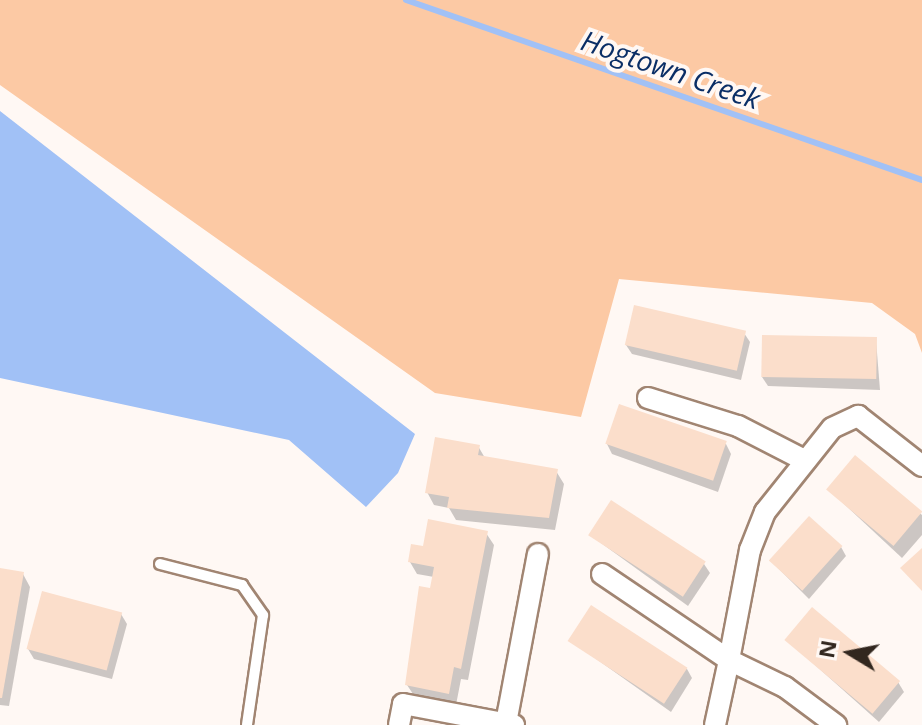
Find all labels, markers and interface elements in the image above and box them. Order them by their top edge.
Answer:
water label: Hogtown Creek [577,23,765,115]
north arrow [810,613,890,693]
text: N [810,637,843,660]

